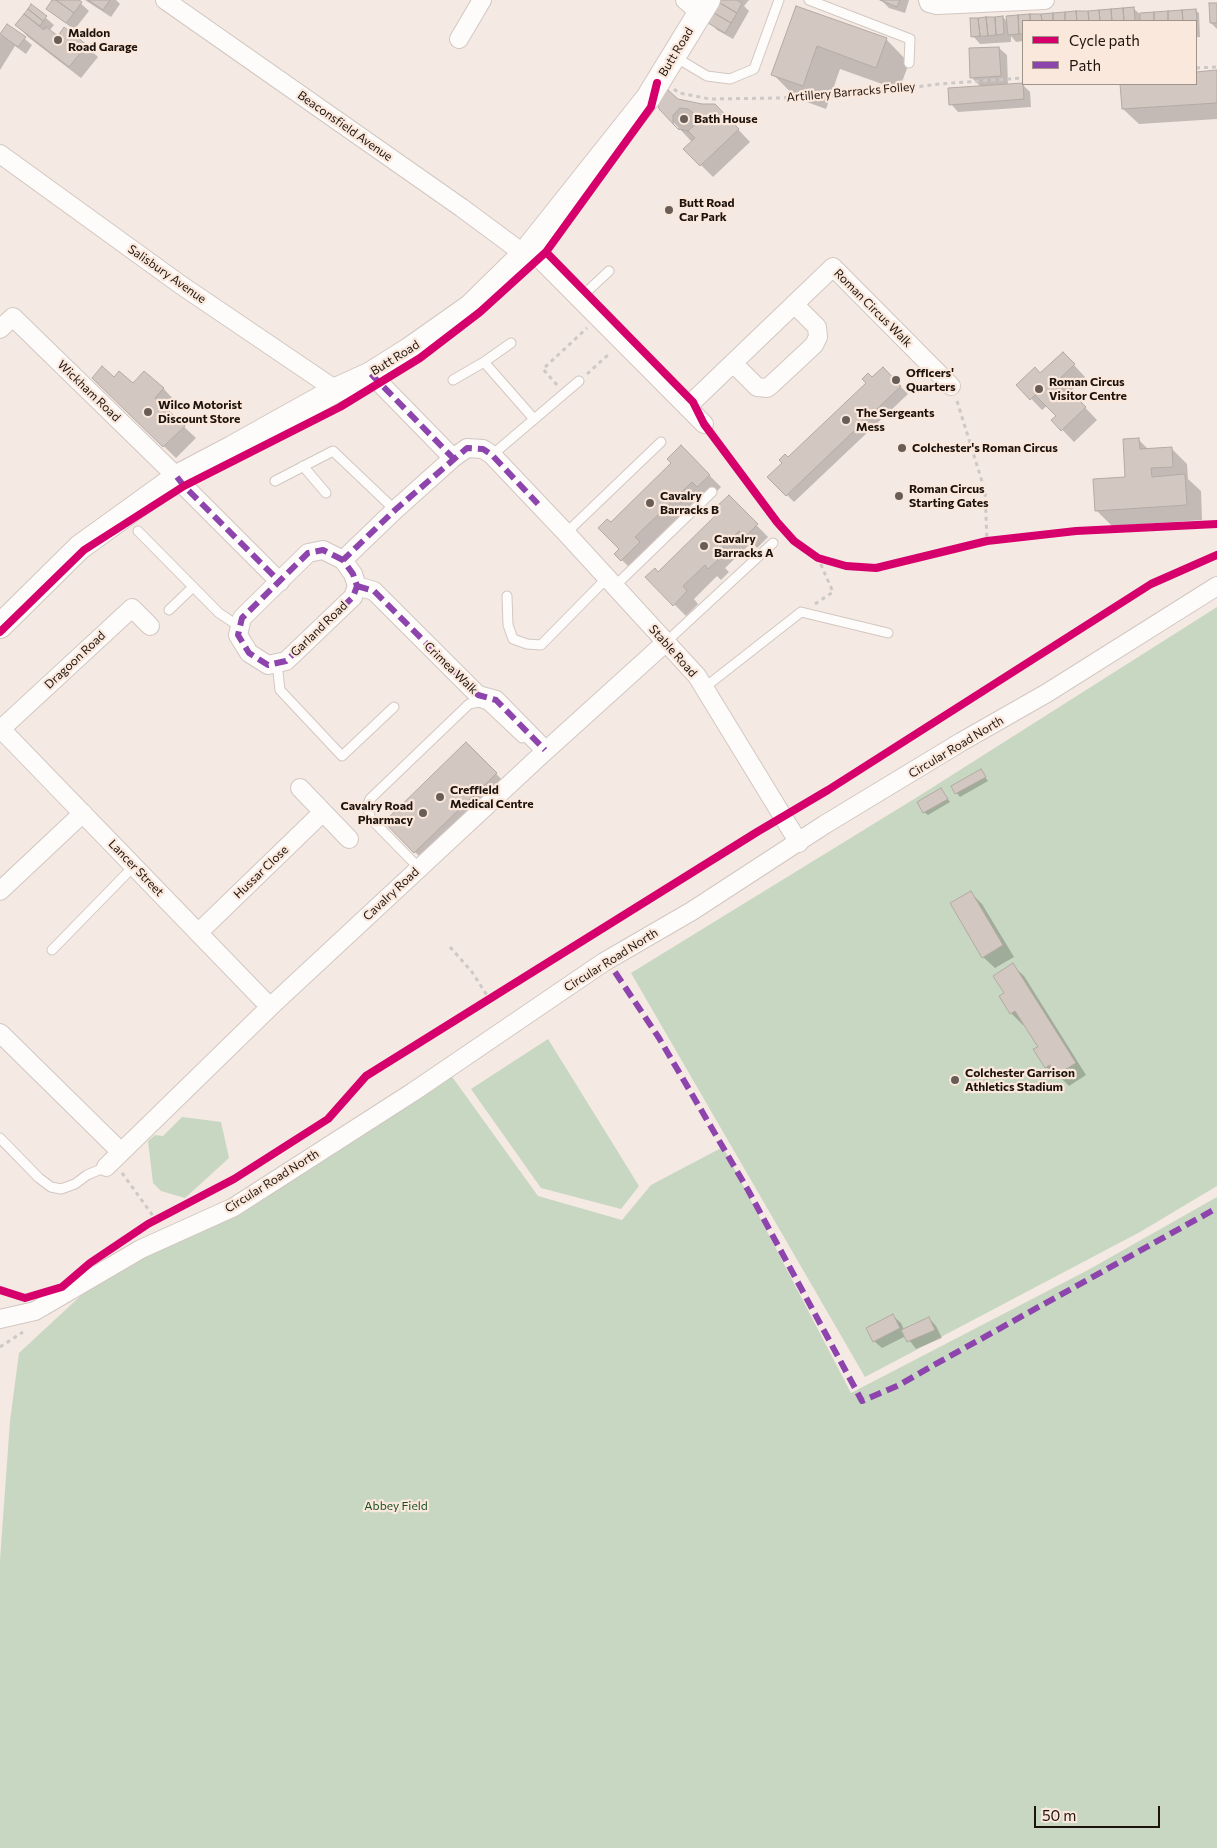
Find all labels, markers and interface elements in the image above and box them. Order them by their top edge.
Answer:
legend [1022,20,1197,85]
street label: Butt Road [656,25,696,79]
place label: Maldon Road Garage [68,26,138,54]
text: Cycle path [1069,31,1140,49]
marker: Maldon Road Garage [52,34,64,46]
text: Path [1069,56,1101,74]
street label: Artillery Barracks Folley [786,79,916,105]
street label: Beaconsfield Avenue [295,88,395,164]
place label: Bath House [694,112,757,126]
marker: Bath House [678,113,690,125]
place label: Butt Road Car Park [679,196,735,224]
marker: Butt Road Car Park [663,204,675,216]
street label: Salisbury Avenue [125,242,209,306]
street label: Roman Circus Walk [831,266,915,350]
street label: Butt Road [368,337,422,379]
street label: Wickham Road [55,357,123,425]
place label: Officers' Quarters [906,366,956,394]
marker: Officers' Quarters [890,374,902,386]
place label: Roman Circus Visitor Centre [1049,375,1127,403]
marker: Roman Circus Visitor Centre [1033,383,1045,395]
place label: Wilco Motorist Discount Store [158,398,242,426]
marker: Wilco Motorist Discount Store [142,406,154,418]
place label: The Sergeants Mess [856,406,934,434]
marker: The Sergeants Mess [840,414,852,426]
place label: Colchester's Roman Circus [912,441,1058,455]
marker: Colchester's Roman Circus [896,442,908,454]
place label: Roman Circus Starting Gates [909,482,989,510]
place label: Cavalry Barracks B [660,489,719,517]
marker: Roman Circus Starting Gates [893,490,905,502]
marker: Cavalry Barracks B [644,497,656,509]
place label: Cavalry Barracks A [714,532,774,560]
marker: Cavalry Barracks A [698,540,710,552]
street label: Garland Road [288,598,350,660]
street label: Stable Road [646,622,700,680]
street label: Dragoon Road [42,628,108,692]
street label: Crimea Walk [421,639,481,697]
street label: Circular Road North [906,713,1006,781]
place label: Creffield Medical Centre [450,783,534,811]
marker: Creffield Medical Centre [434,791,446,803]
place label: Cavalry Road Pharmacy [340,799,413,827]
marker: Cavalry Road Pharmacy [417,807,429,819]
street label: Lancer Street [105,837,167,899]
street label: Hussar Close [231,842,291,902]
street label: Cavalry Road [360,865,422,923]
street label: Circular Road North [561,925,661,995]
place label: Colchester Garrison Athletics Stadium [965,1066,1075,1094]
marker: Colchester Garrison Athletics Stadium [949,1074,961,1086]
street label: Circular Road North [222,1146,322,1216]
park label: Abbey Field [364,1499,428,1513]
scale bar [1037,1796,1163,1828]
text: 50 m [1042,1806,1076,1824]

